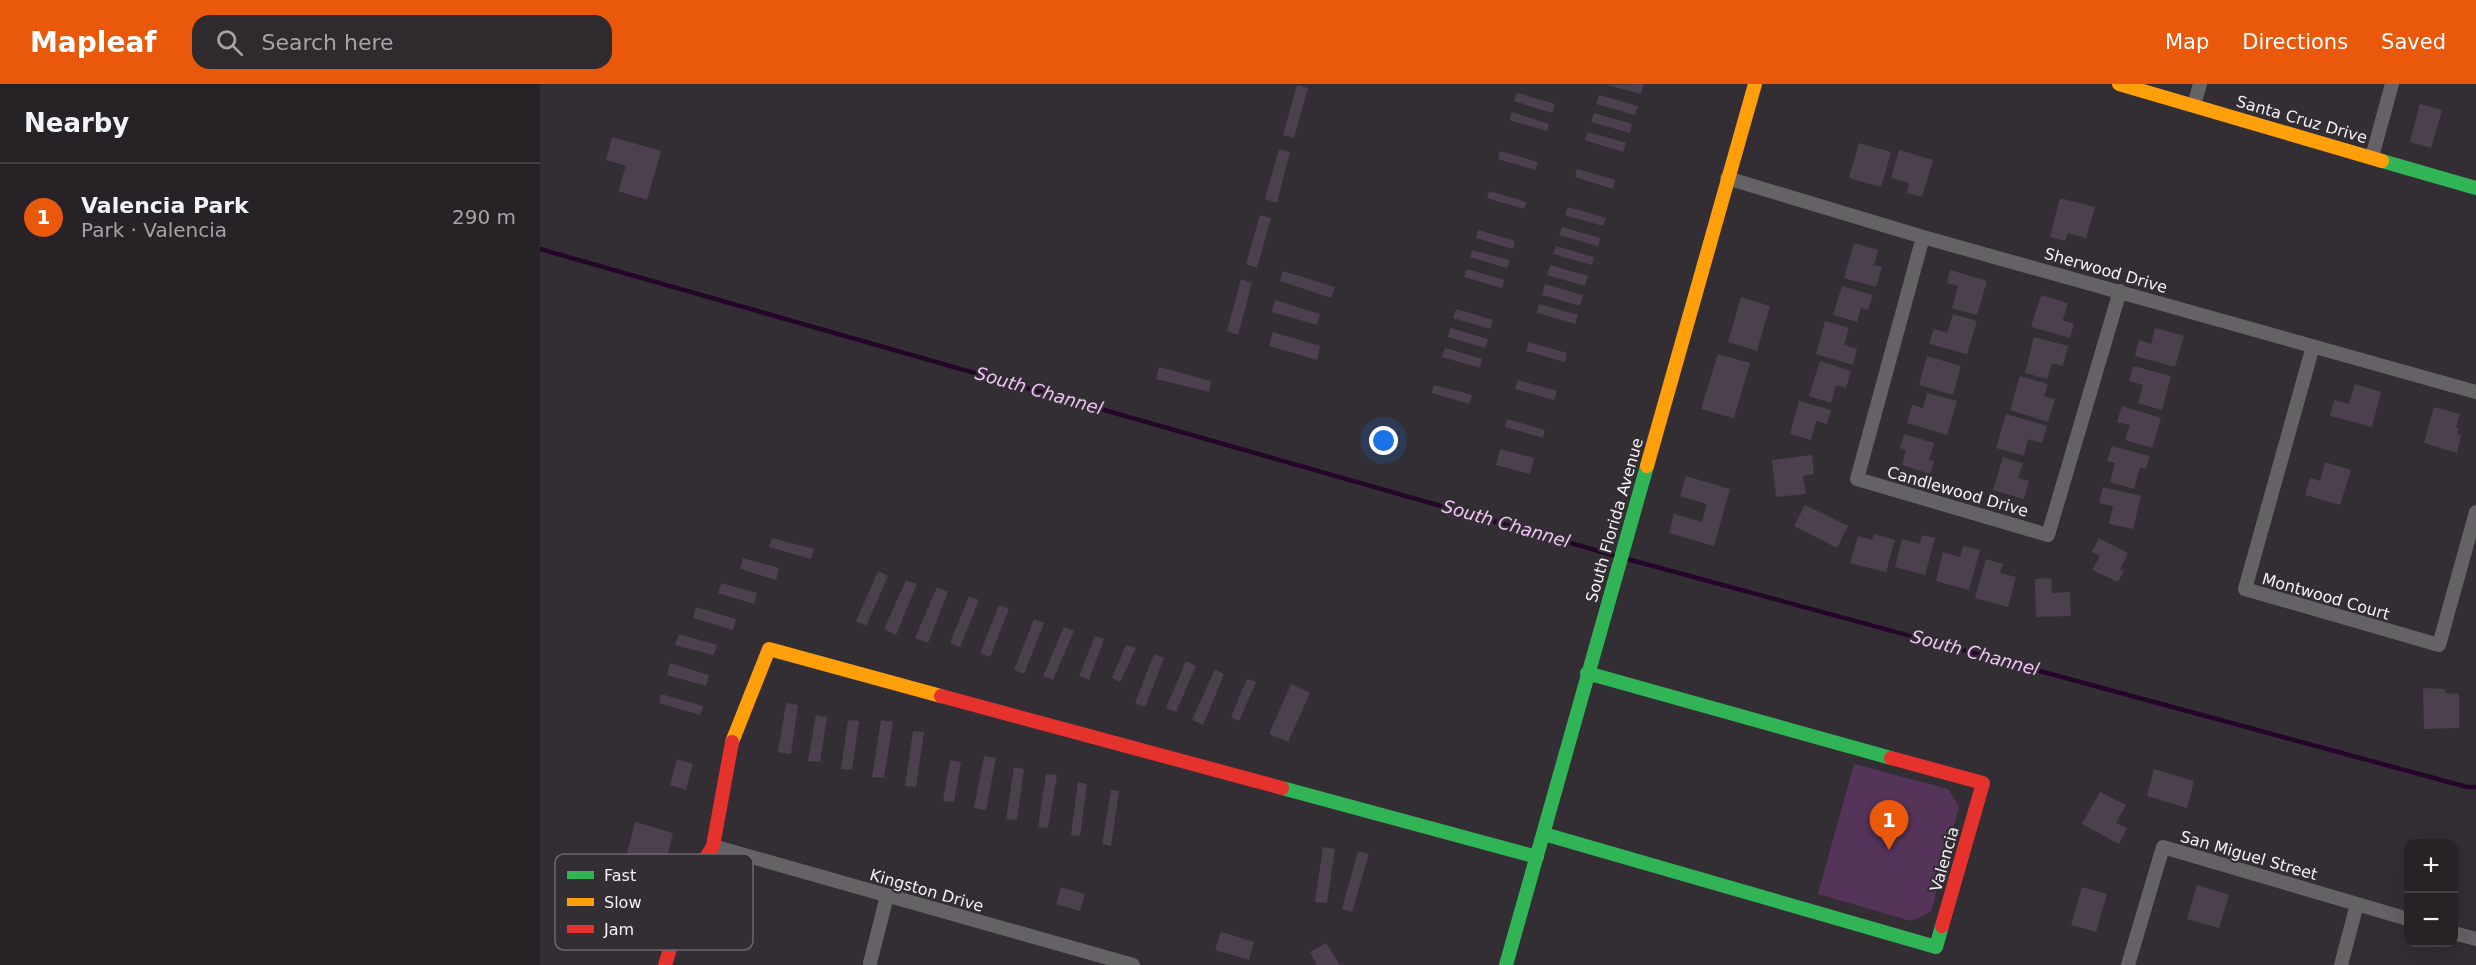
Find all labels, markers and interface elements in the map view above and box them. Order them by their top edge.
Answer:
search box [192,15,612,69]
text: Mapleaf [30,26,156,59]
icon: search [213,26,246,59]
text: Search here [261,30,394,55]
text: Map [2165,30,2209,54]
text: Directions [2242,30,2348,54]
text: Saved [2381,30,2446,54]
street label: Santa Cruz Drive [2234,92,2370,147]
text: Nearby [24,108,129,138]
text: Valencia Park [81,193,249,218]
text: 1 [37,205,50,229]
text: 290 m [452,205,516,229]
text: Park · Valencia [81,218,227,242]
street label: Sherwood Drive [2042,244,2170,297]
water label: South Channel [973,362,1105,419]
your location [1369,426,1398,455]
street label: South Florida Avenue [1582,436,1647,605]
street label: Candlewood Drive [1885,462,2031,521]
water label: South Channel [1440,495,1572,552]
street label: Montwood Court [2260,569,2392,624]
water label: South Channel [1909,625,2042,680]
pin: 1 [1870,800,1908,850]
street label: Valencia [1926,824,1963,894]
street label: San Miguel Street [2178,827,2320,884]
map controls [2404,839,2458,947]
button: + [2404,839,2458,893]
legend [555,854,753,950]
street label: Kingston Drive [868,865,986,916]
text: Fast [604,866,636,885]
text: Slow [604,893,641,912]
button: − [2404,893,2458,947]
text: Jam [603,920,634,939]

